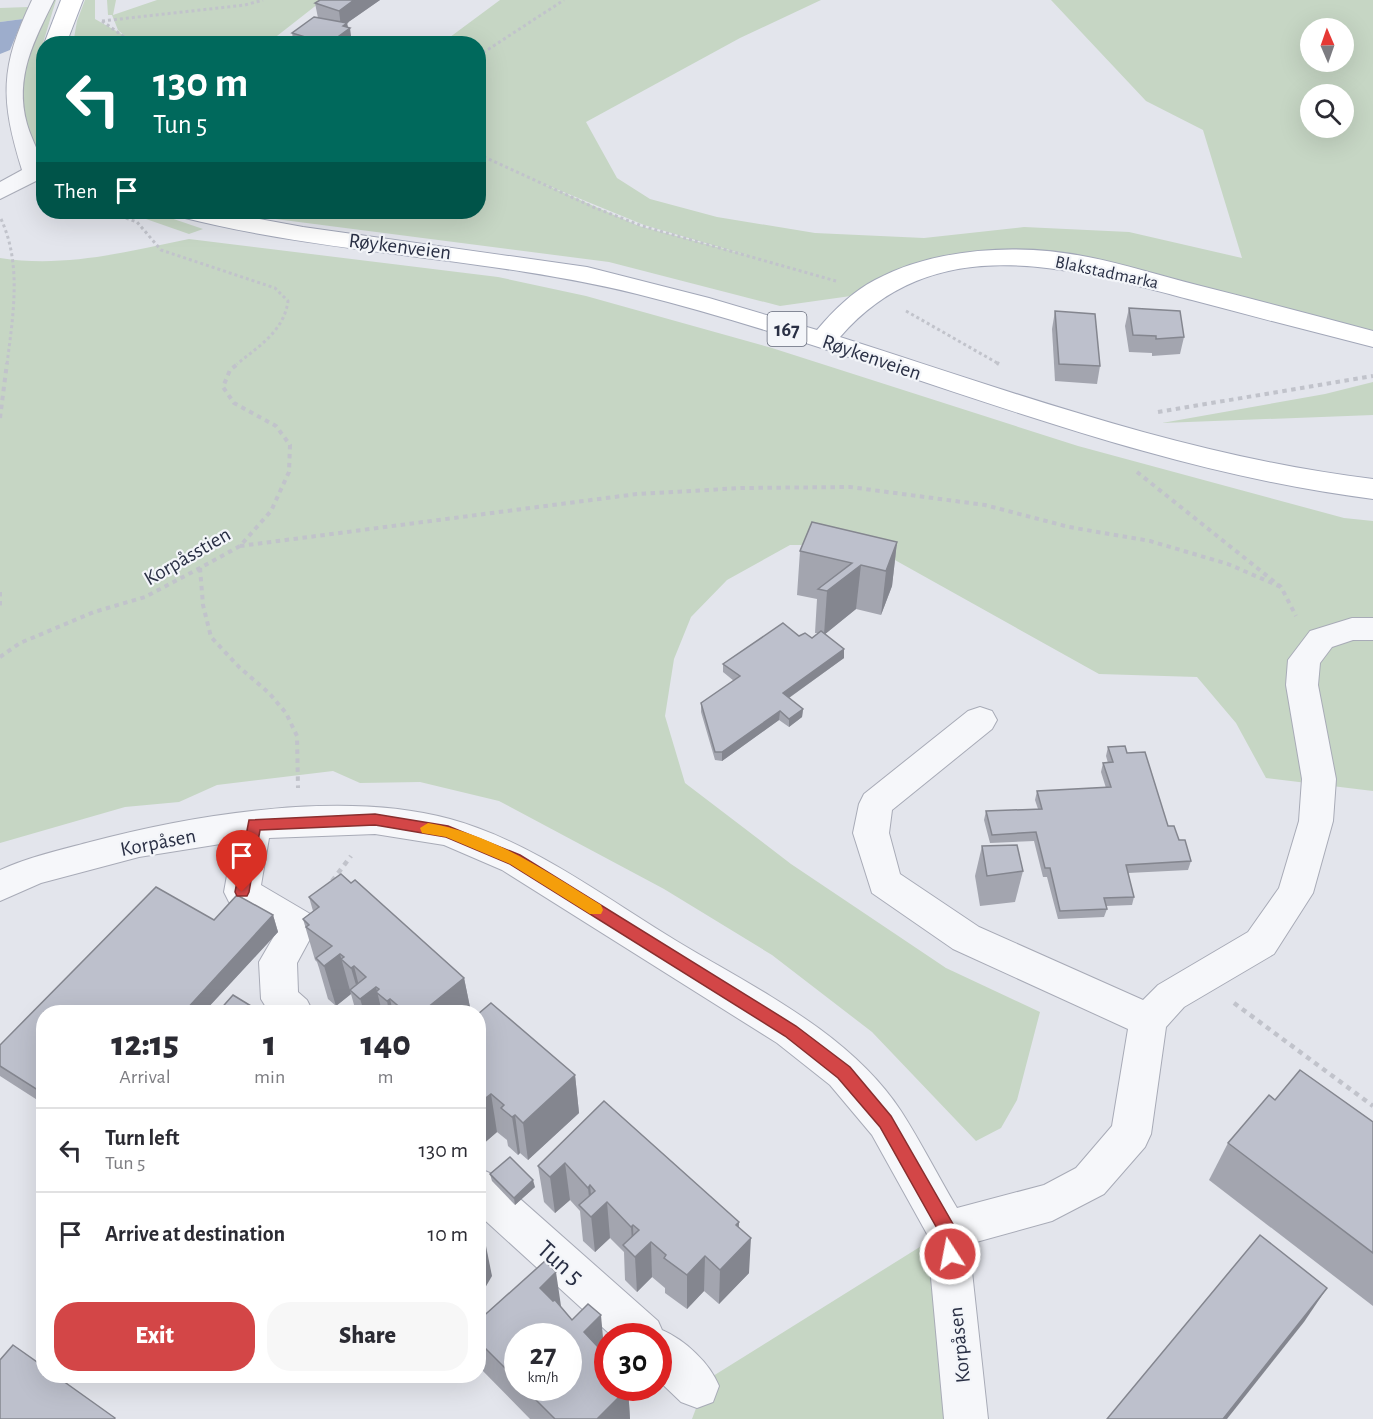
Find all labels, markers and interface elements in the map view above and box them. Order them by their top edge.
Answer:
north arrow [1300,18,1354,72]
map controls [1300,18,1354,138]
icon: left [54,60,132,138]
text: 130 m [153,62,248,104]
button: search [1300,84,1354,138]
text: Tun 5 [153,111,207,138]
icon: arrive [110,174,143,207]
text: Then [54,180,98,202]
street label: Røykenveien [347,230,452,263]
street label: Blakstadmarka [1053,253,1160,293]
road number: 167 [768,312,806,346]
street label: Røykenveien [820,331,924,384]
street label: Korpåsstien [140,523,234,590]
street label: Korpåsen [119,825,198,860]
pin [216,830,267,892]
icon: arrive [225,839,258,872]
text: 12:15 [111,1026,179,1062]
text: 1 [263,1026,276,1062]
text: 140 [360,1026,411,1062]
text: Arrival [119,1067,171,1087]
text: min [254,1067,285,1087]
text: m [378,1067,394,1087]
text: Turn left [105,1127,179,1149]
icon: left [54,1134,87,1167]
text: 130 m [419,1139,468,1161]
text: Tun 5 [105,1153,145,1173]
icon: arrive [54,1218,87,1251]
position arrow [918,1222,982,1286]
text: Arrive at destination [105,1223,285,1245]
text: 10 m [428,1223,468,1245]
street label: Tun 5 [532,1236,588,1290]
button: Exit [54,1302,255,1371]
button: Share [267,1302,468,1371]
street label: Korpåsen [945,1306,974,1384]
speed limit sign: 30 [594,1323,672,1401]
text: 27 [529,1340,557,1370]
text: km/h [528,1370,558,1385]

